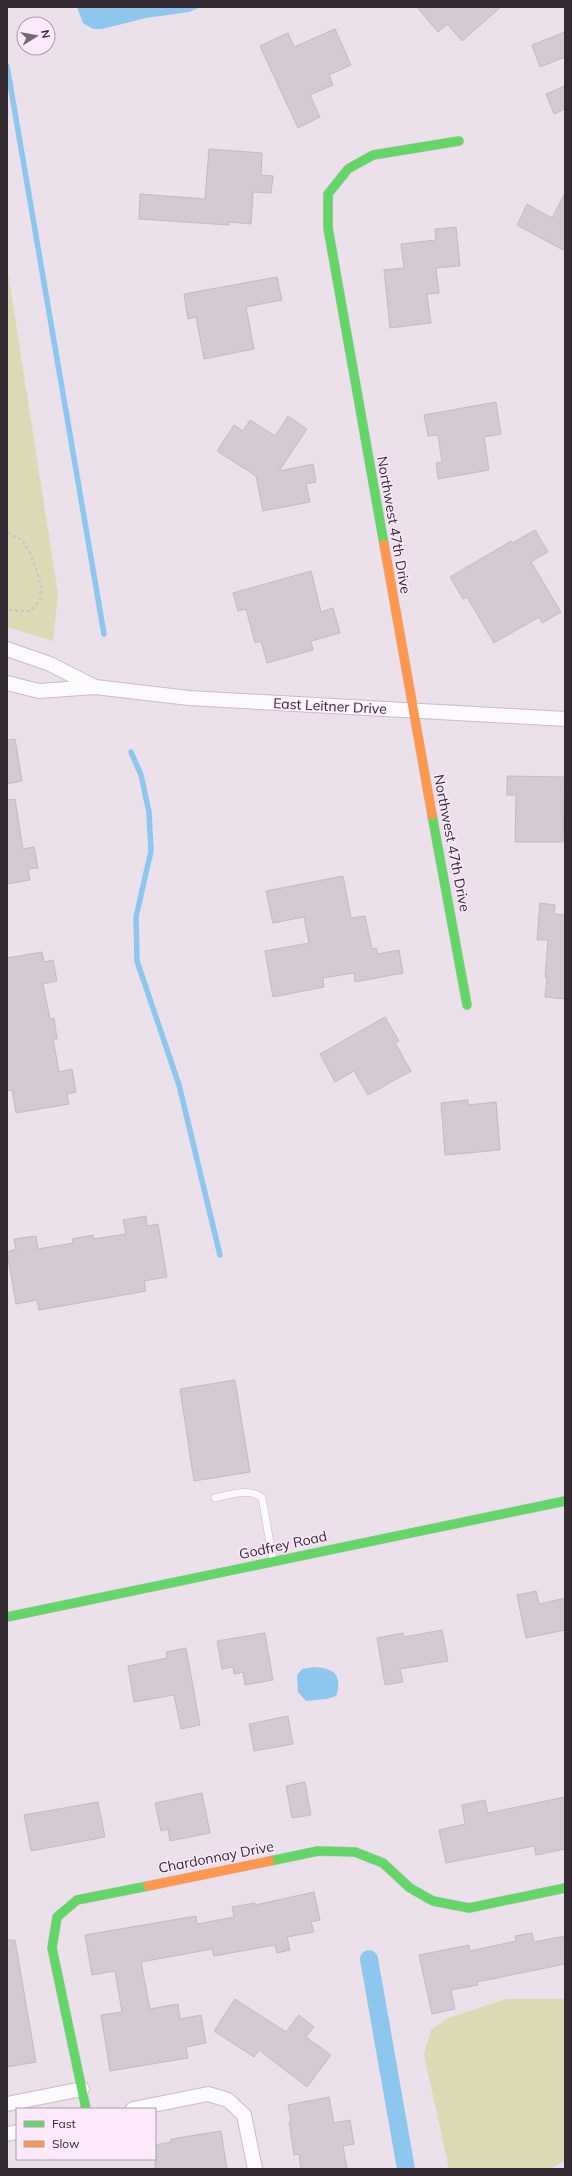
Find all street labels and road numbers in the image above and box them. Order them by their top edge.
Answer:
street label: Northwest 47th Drive [373,455,415,595]
street label: East Leitner Drive [273,694,387,718]
street label: Northwest 47th Drive [430,773,474,913]
street label: Godfrey Road [237,1527,329,1563]
street label: Chardonnay Drive [157,1837,275,1877]

